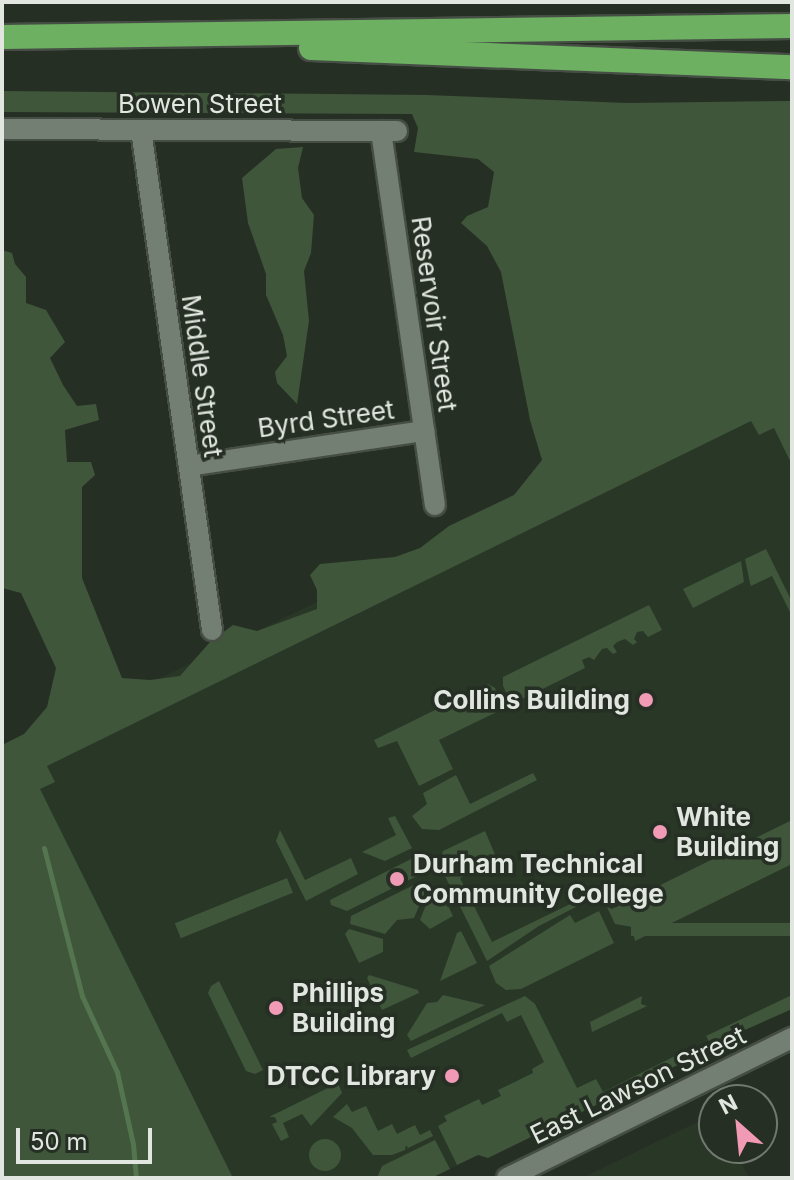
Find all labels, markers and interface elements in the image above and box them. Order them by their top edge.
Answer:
street label: Bowen Street [118,88,282,120]
street label: Reservoir Street [405,214,463,414]
street label: Middle Street [175,293,229,459]
street label: Byrd Street [256,394,396,444]
place label: Collins Building [433,684,630,716]
marker: Collins Building [637,691,655,709]
place label: White Building [676,801,780,862]
marker: White Building [651,823,669,841]
place label: Durham Technical Community College [413,848,664,910]
marker: Durham Technical Community College [388,870,406,888]
place label: Phillips Building [292,977,396,1038]
marker: Phillips Building [267,999,285,1017]
street label: East Lawson Street [525,1019,751,1151]
place label: DTCC Library [267,1060,436,1092]
marker: DTCC Library [443,1067,461,1085]
north arrow [698,1084,778,1164]
text: N [715,1089,741,1120]
scale bar [20,1112,156,1162]
text: 50 m [30,1127,88,1156]

